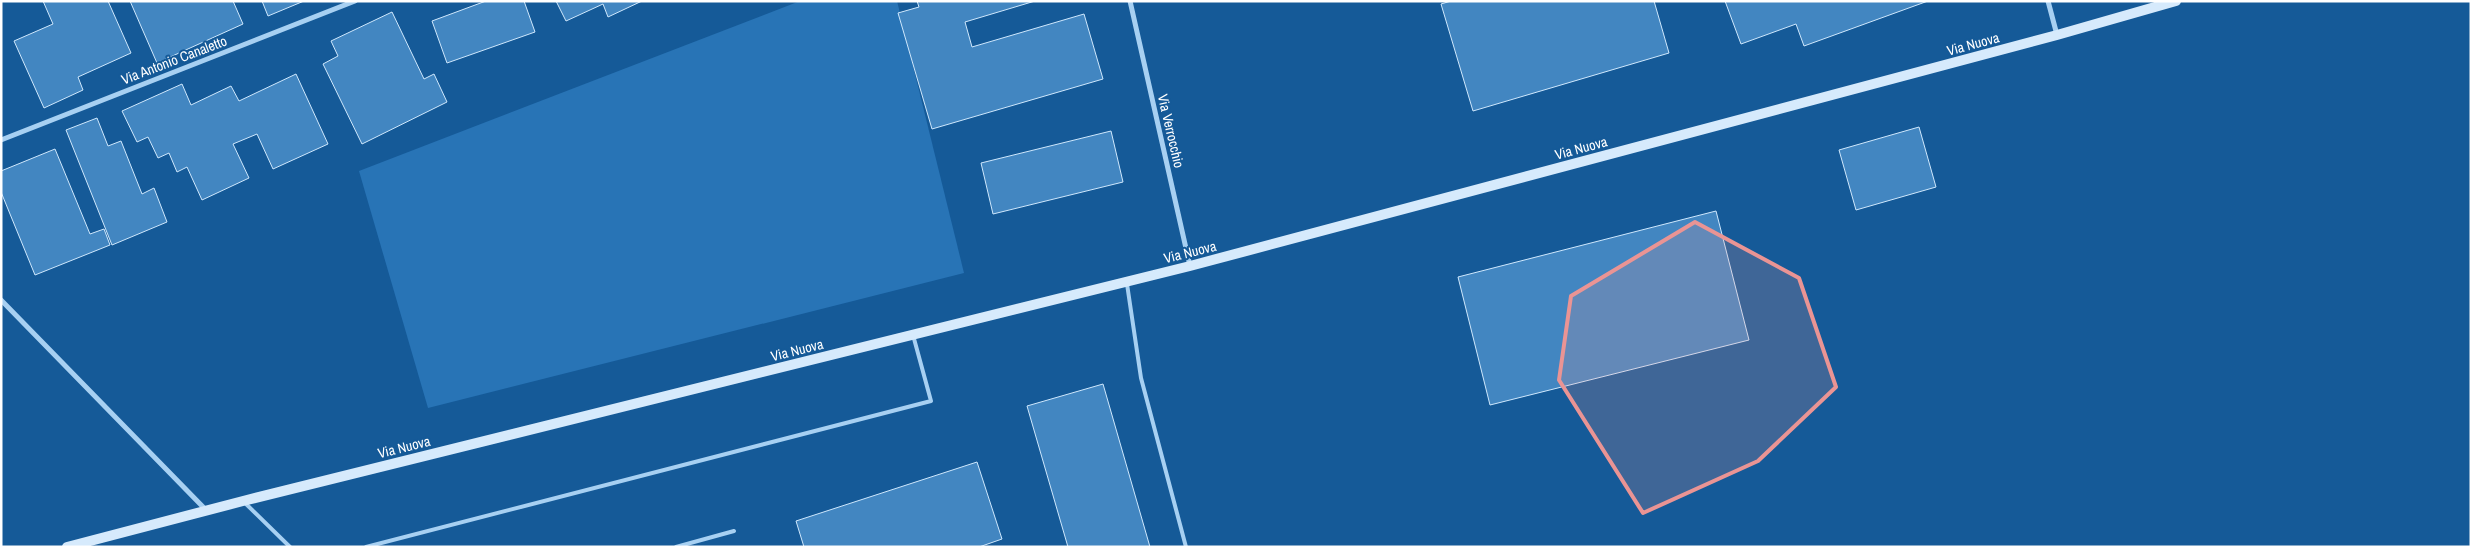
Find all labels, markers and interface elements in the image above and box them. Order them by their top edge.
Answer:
street label: Via Nuova [1945,28,2002,60]
street label: Via Antonio Canaletto [119,32,229,88]
street label: Via Verrocchio [1154,92,1188,170]
street label: Via Nuova [1553,132,1610,164]
street label: Via Nuova [1162,237,1219,267]
street label: Via Nuova [769,335,826,365]
street label: Via Nuova [376,432,433,462]

